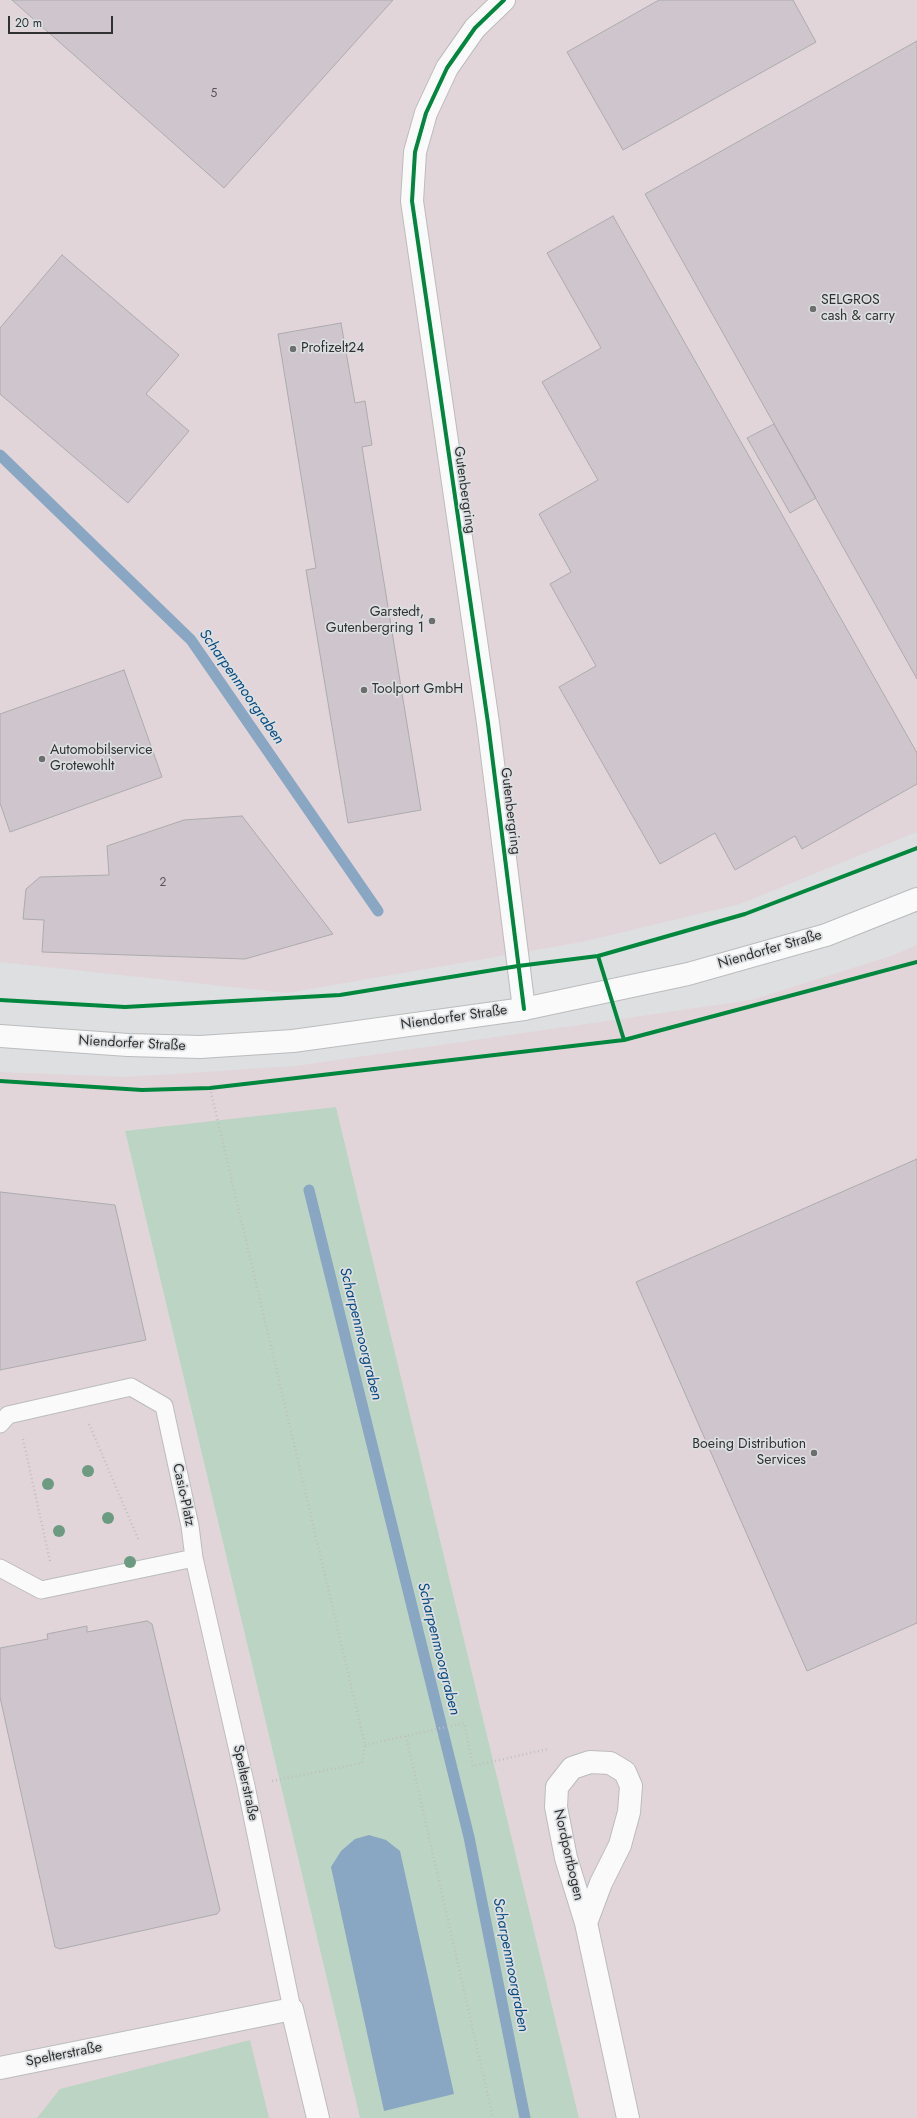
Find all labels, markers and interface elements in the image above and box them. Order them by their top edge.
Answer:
scale bar [10,8,115,34]
text: 20 m [15,14,42,32]
house number: 5 [211,87,217,101]
place label: SELGROS cash & carry [821,293,895,326]
marker: SELGROS cash & carry [808,304,818,314]
place label: Profizelt24 [301,341,364,357]
marker: Profizelt24 [288,344,298,354]
street label: Gutenbergring [450,445,478,535]
place label: Garstedt, Gutenbergring 1 [326,605,424,638]
marker: Garstedt, Gutenbergring 1 [427,616,437,626]
water label: Scharpenmoorgraben [195,626,287,748]
place label: Toolport GmbH [372,682,463,698]
marker: Toolport GmbH [359,685,369,695]
place label: Automobilservice Grotewohlt [50,743,152,776]
marker: Automobilservice Grotewohlt [37,754,47,764]
street label: Gutenbergring [496,766,524,856]
house number: 2 [160,876,166,890]
street label: Niendorfer Straße [716,927,824,973]
street label: Niendorfer Straße [400,1002,508,1034]
street label: Niendorfer Straße [78,1033,186,1055]
water label: Scharpenmoorgraben [335,1266,385,1402]
place label: Boeing Distribution Services [692,1437,806,1470]
marker: Boeing Distribution Services [809,1448,819,1458]
street label: Casio-Platz [168,1462,198,1528]
water label: Scharpenmoorgraben [413,1581,463,1717]
street label: Spelterstraße [229,1744,261,1822]
street label: Nordportbogen [549,1808,587,1902]
water label: Scharpenmoorgraben [488,1896,532,2034]
street label: Spelterstraße [25,2039,103,2071]

